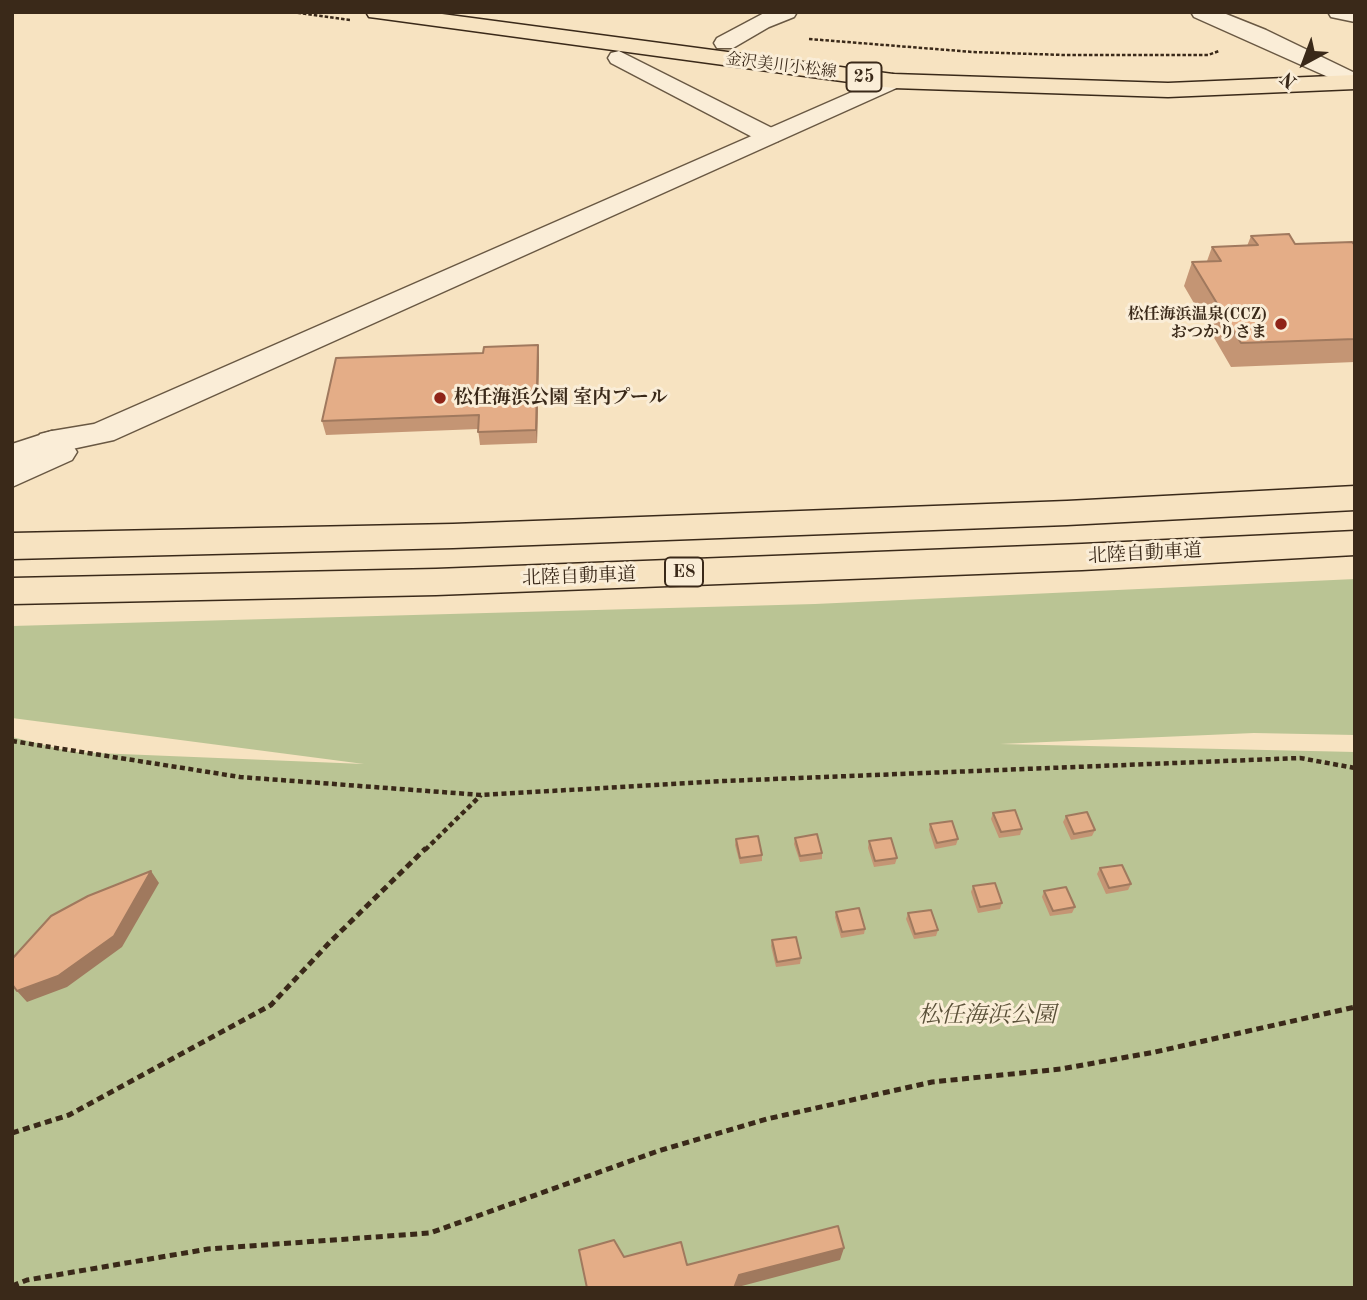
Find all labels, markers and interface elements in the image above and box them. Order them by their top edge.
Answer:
north arrow [1269,28,1339,98]
street label: 金沢美川小松線 [724,50,838,82]
road number: 25 [846,62,882,92]
text: N [1278,67,1302,91]
place label: 松任海浜温泉(CCZ) おつかりさま [1128,305,1267,343]
marker: 松任海浜温泉(CCZ) おつかりさま [1273,316,1289,332]
place label: 松任海浜公園 室内プール [454,387,668,409]
marker: 松任海浜公園 室内プール [432,390,448,406]
street label: 北陸自動車道 [1087,540,1203,568]
road number: E8 [665,558,703,586]
street label: 北陸自動車道 [522,564,636,590]
park label: 松任海浜公園 [918,1002,1056,1030]

